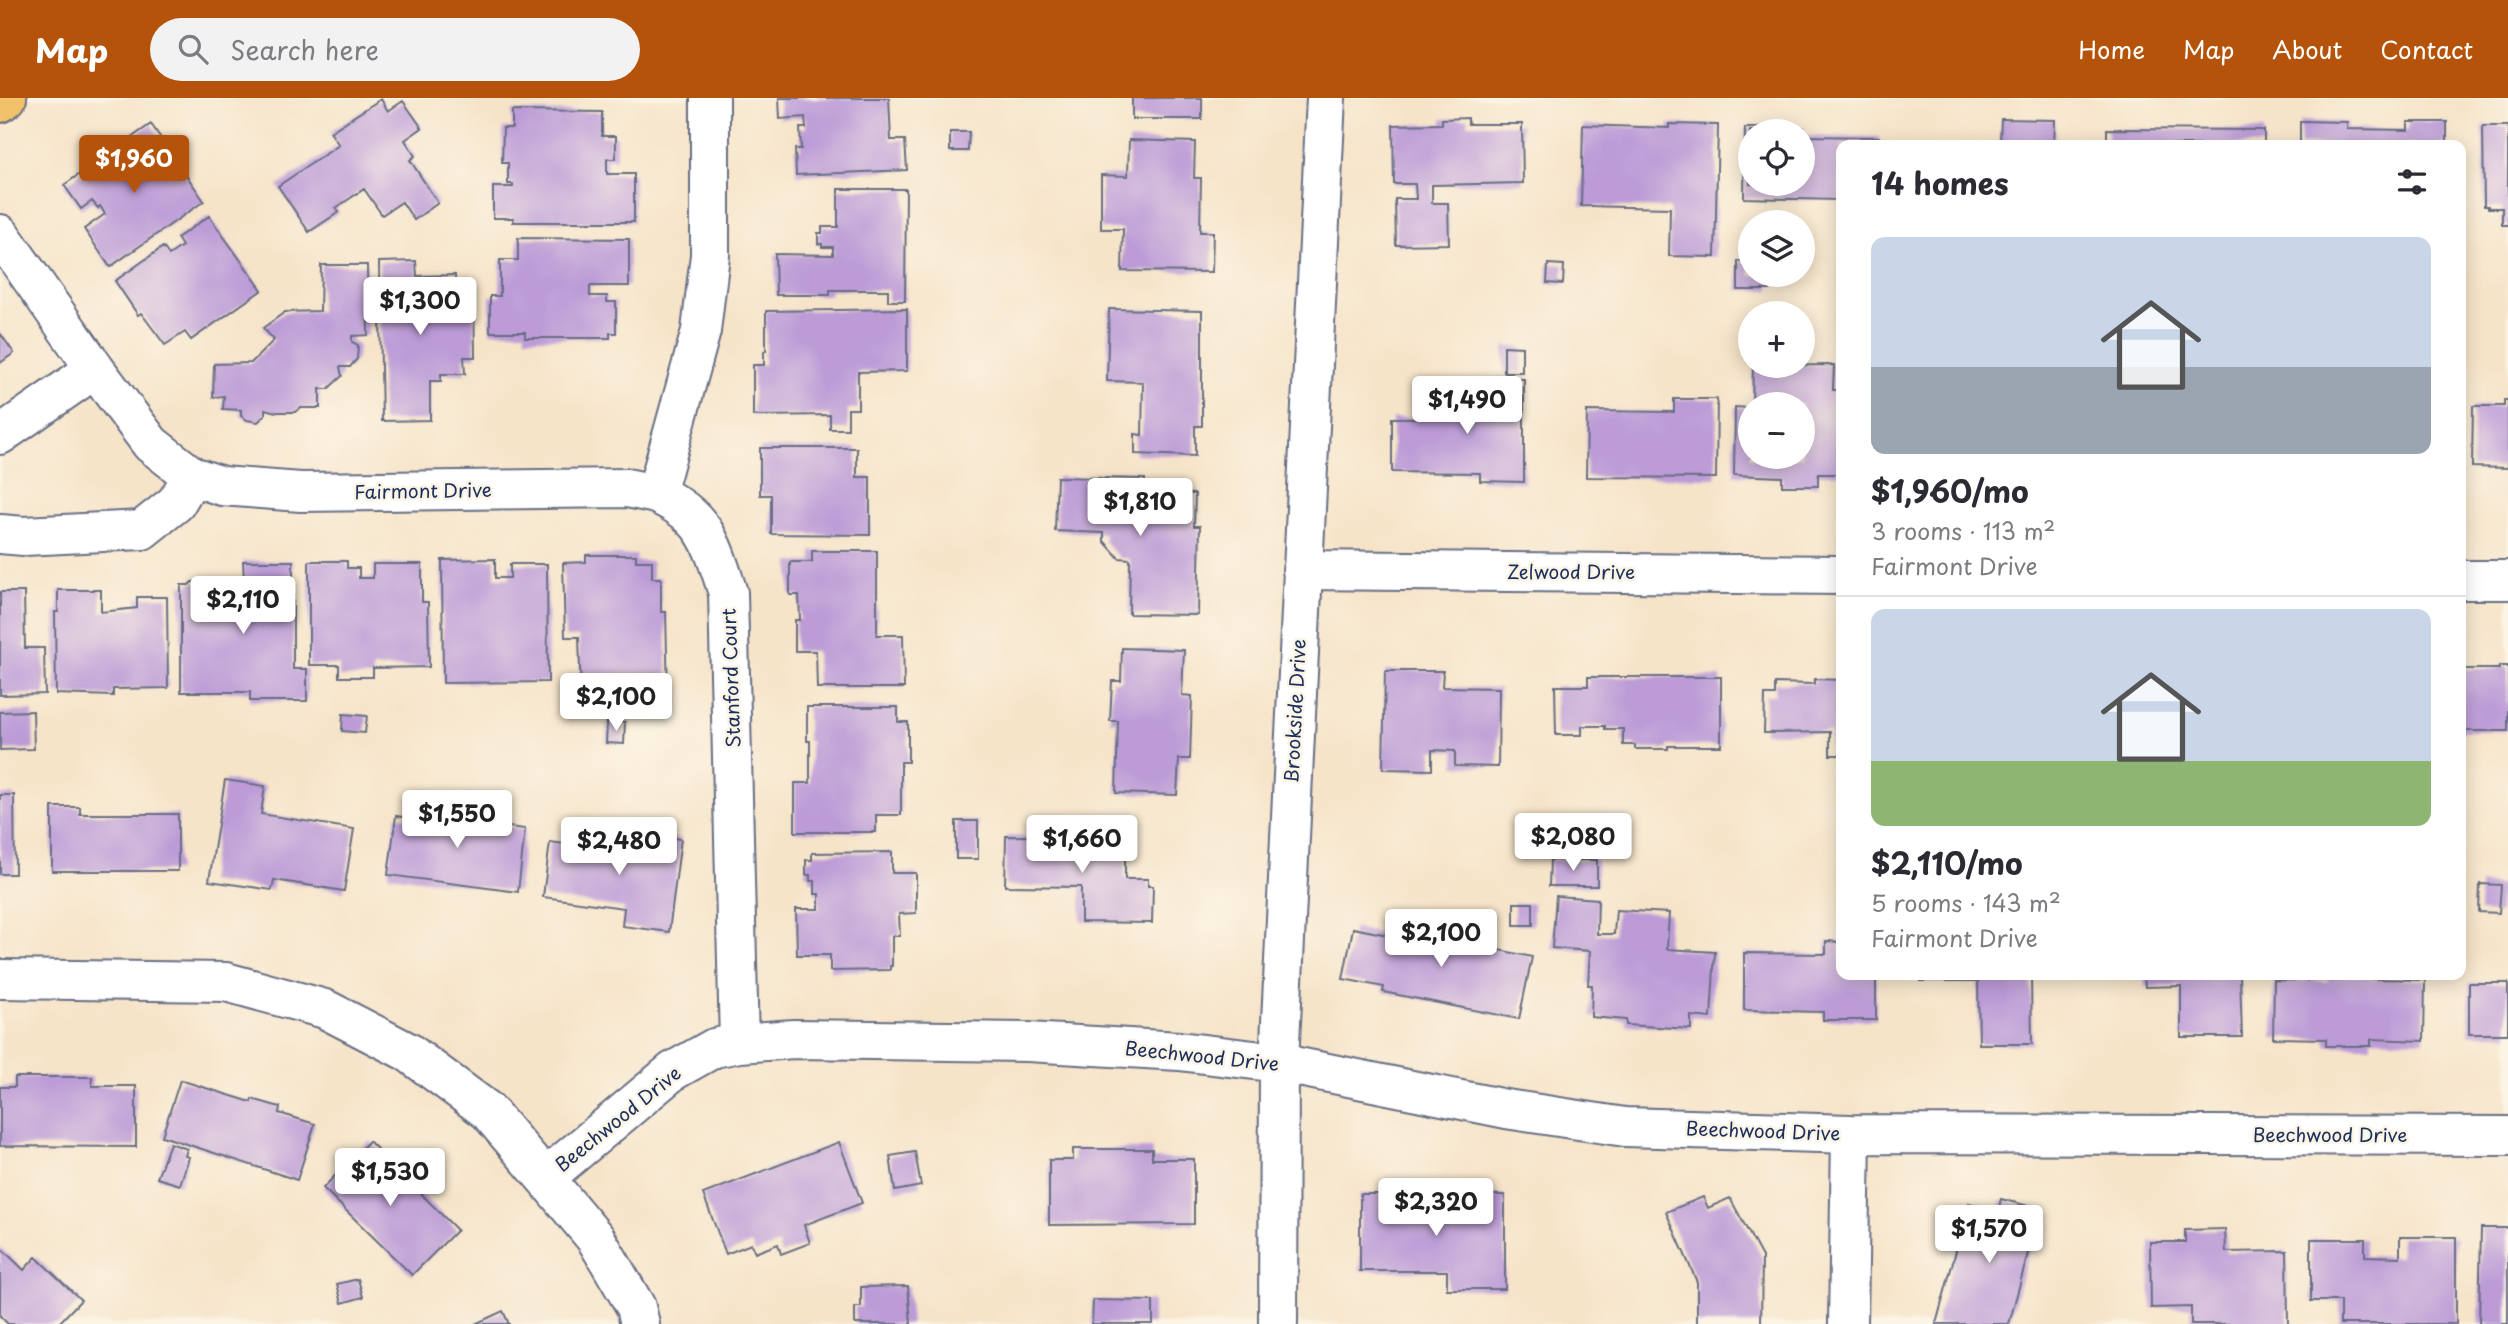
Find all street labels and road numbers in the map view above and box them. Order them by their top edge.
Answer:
street label: Fairmont Drive [354,475,492,505]
street label: Zelwood Drive [1507,557,1635,585]
street label: Stanford Court [714,608,746,748]
street label: Brookside Drive [1276,638,1312,784]
street label: Beechwood Drive [1124,1033,1280,1077]
street label: Beechwood Drive [548,1059,686,1178]
street label: Beechwood Drive [1685,1113,1841,1147]
street label: Beechwood Drive [2253,1120,2407,1148]

